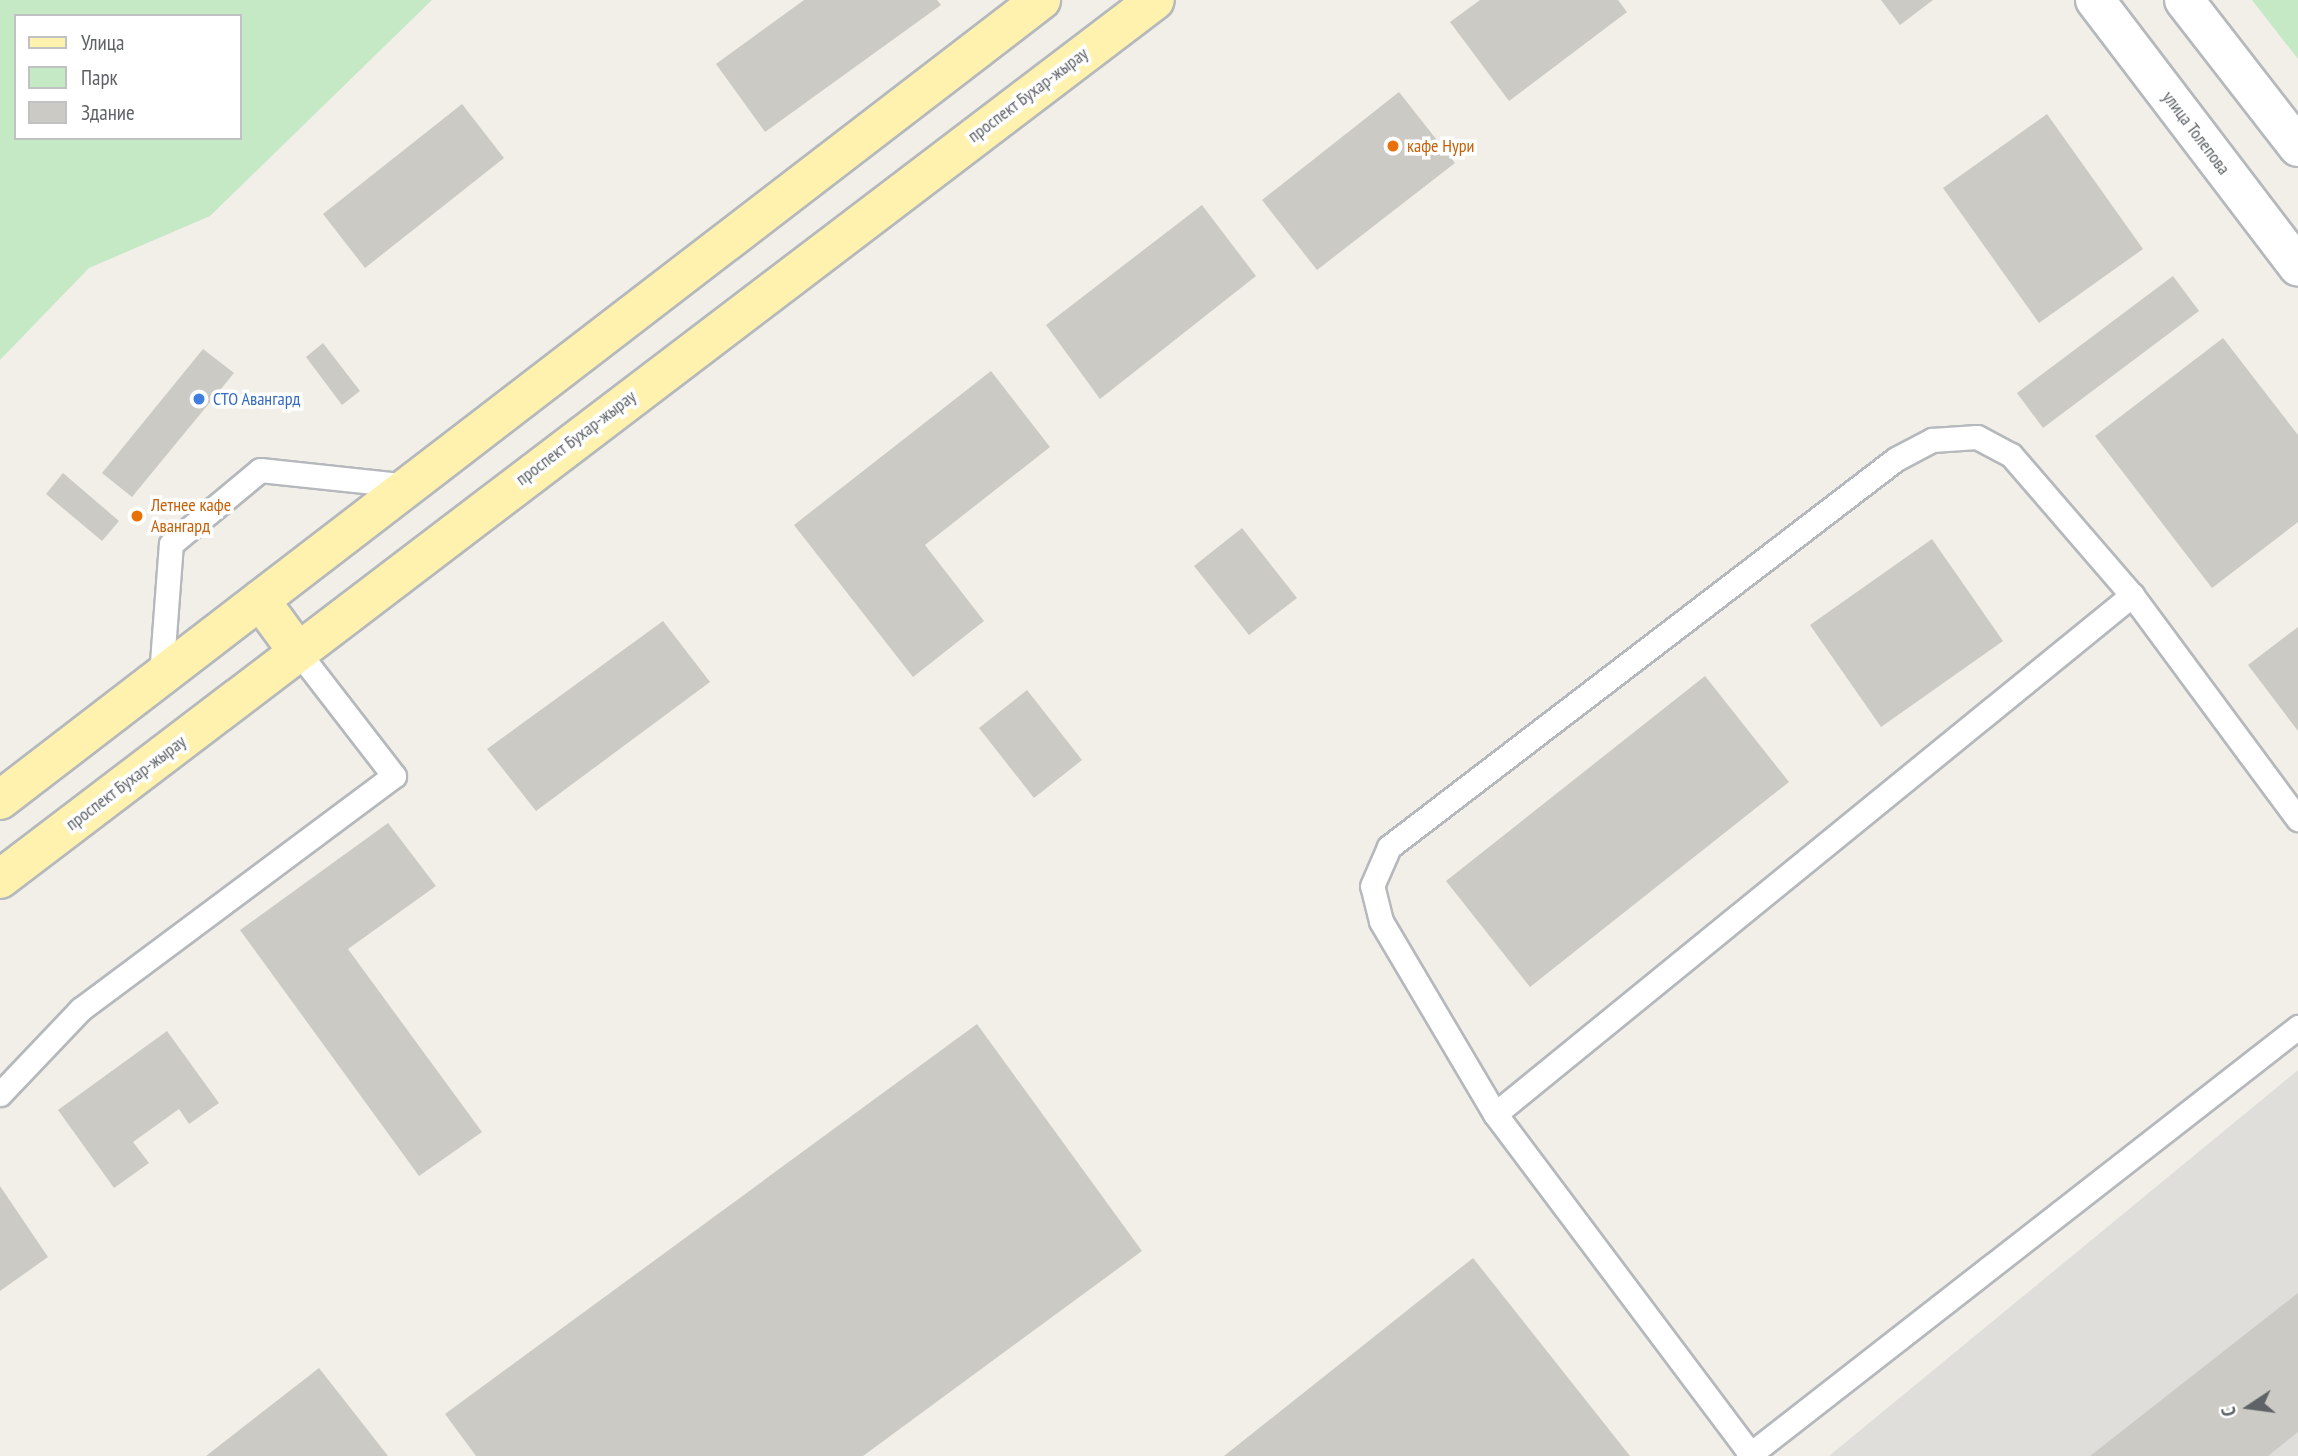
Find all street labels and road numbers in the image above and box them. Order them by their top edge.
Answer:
street label: проспект Бухар-жырау [964,43,1092,147]
street label: улица Толепова [2157,87,2235,179]
street label: проспект Бухар-жырау [512,386,640,490]
street label: проспект Бухар-жырау [62,731,190,835]

